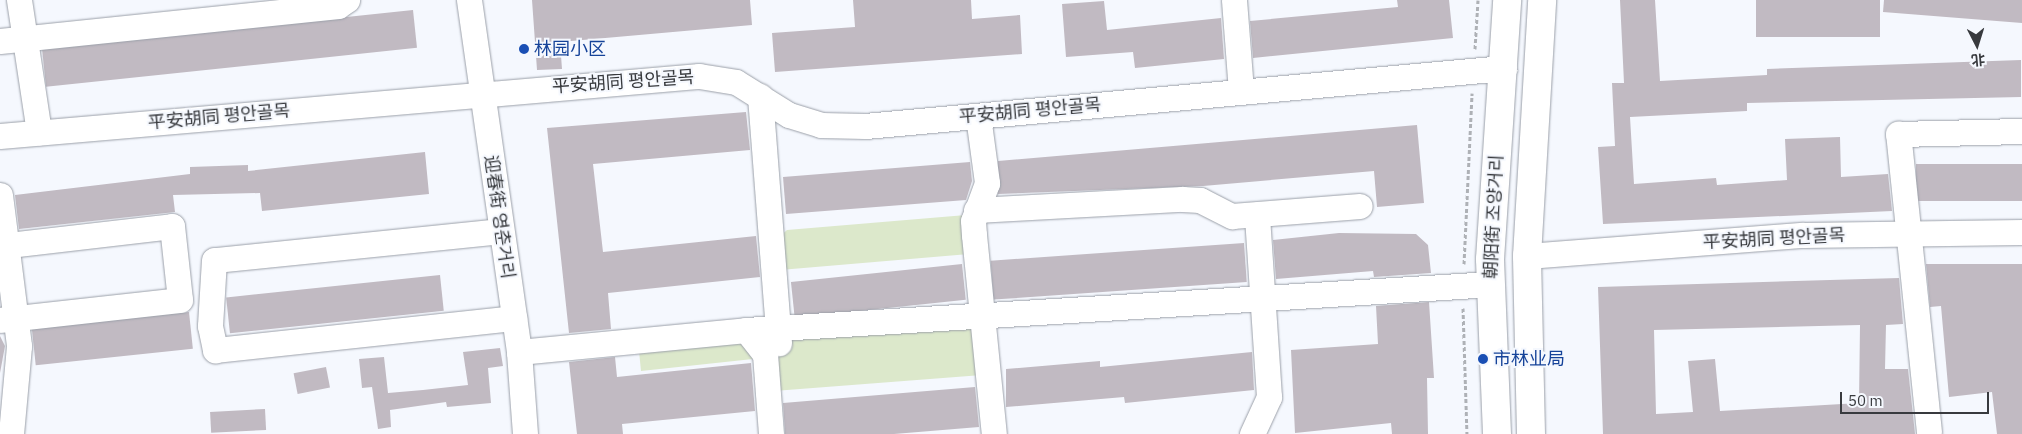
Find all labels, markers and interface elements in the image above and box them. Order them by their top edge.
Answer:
north arrow [1952,20,2002,70]
place label: 林园小区 [534,38,606,60]
marker: 林园小区 [518,43,530,55]
text: 北 [1971,50,1986,70]
street label: 平安胡同 평안골목 [551,66,695,98]
street label: 平安胡同 평안골목 [958,94,1102,128]
street label: 平安胡同 평안골목 [147,100,291,134]
street label: 迎春街 영춘거리 [480,154,518,280]
street label: 朝阳街 조양거리 [1480,154,1508,280]
street label: 平安胡同 평안골목 [1702,224,1846,254]
place label: 市林业局 [1493,348,1565,370]
marker: 市林业局 [1477,353,1489,365]
scale bar [1842,382,1991,414]
text: 50 m [1848,391,1883,410]

